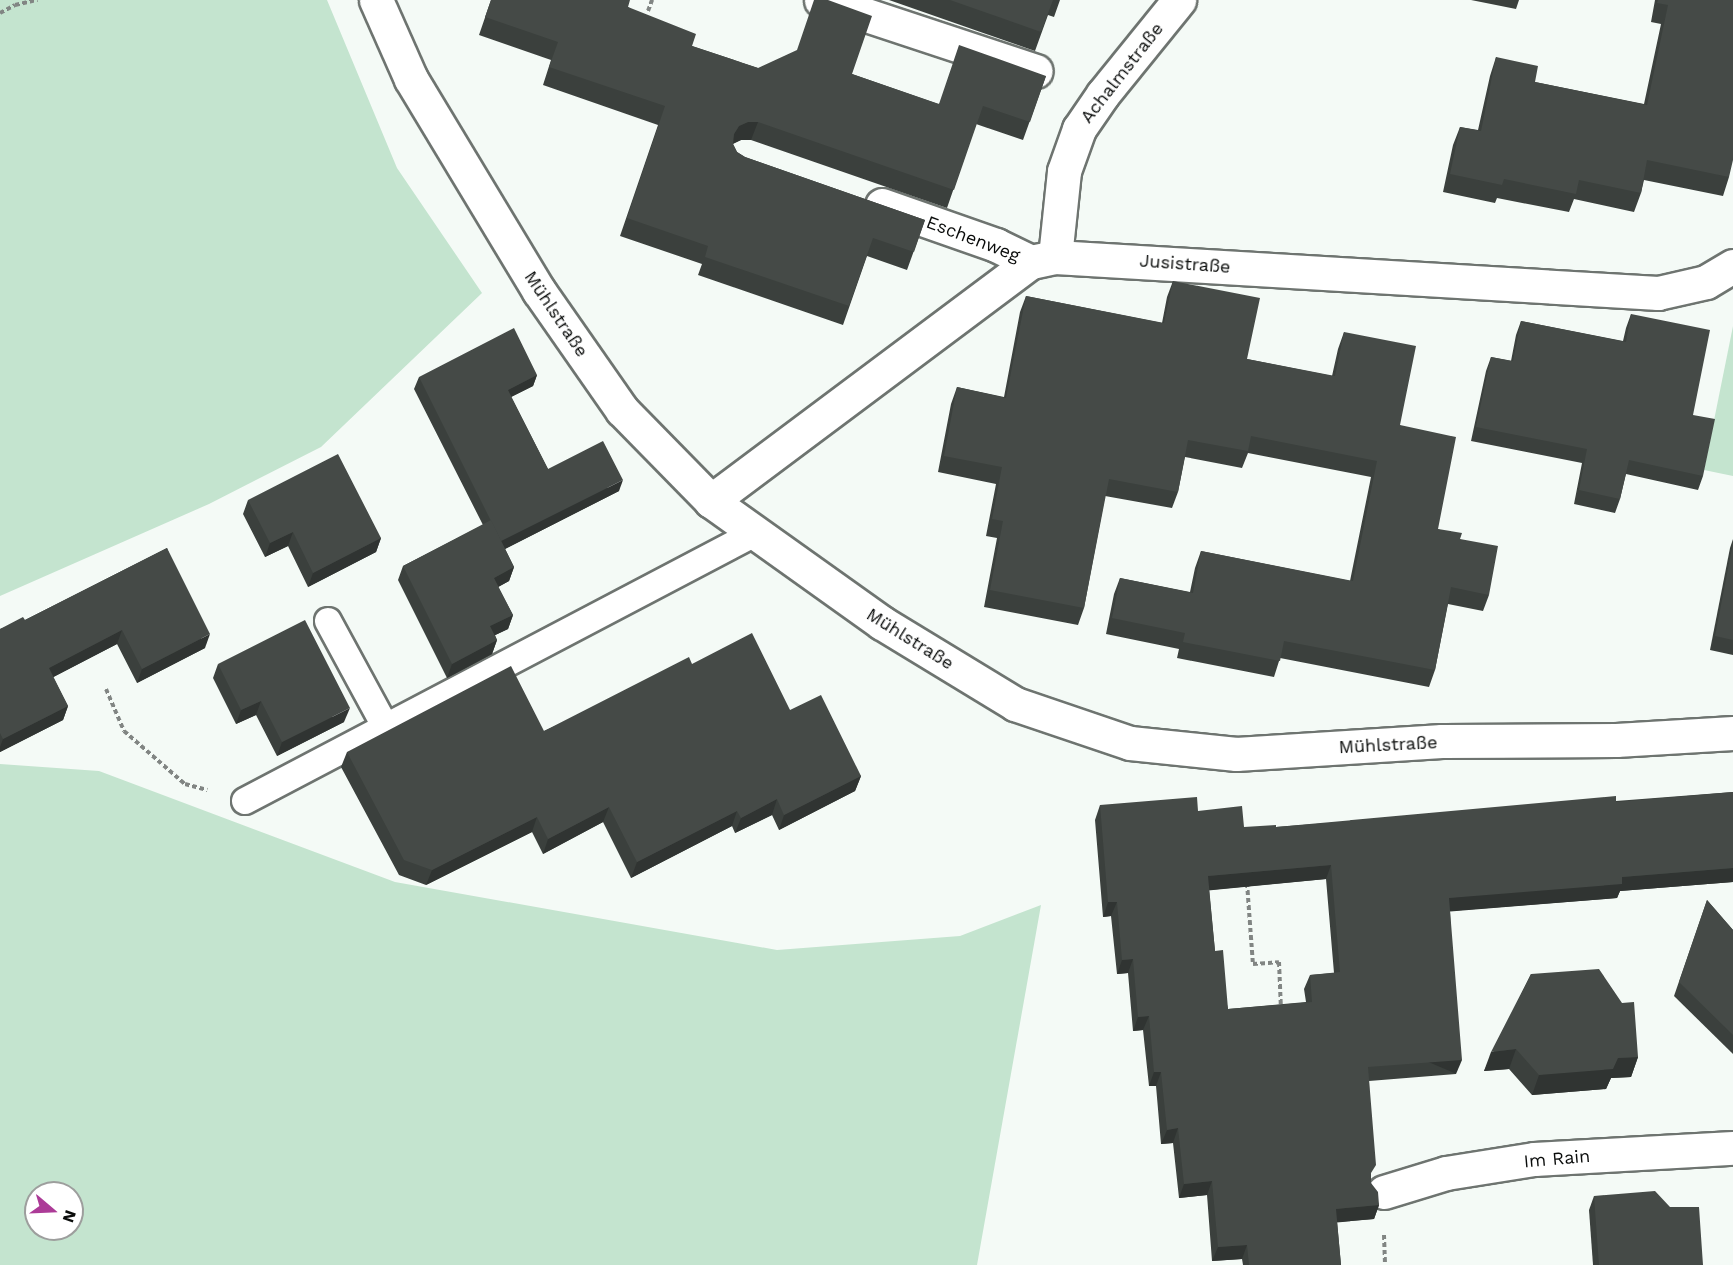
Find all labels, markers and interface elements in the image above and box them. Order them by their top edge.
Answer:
street label: Achalmstraße [1076,18,1168,128]
street label: Eschenweg [923,211,1023,267]
street label: Jusistraße [1139,250,1231,278]
street label: Mühlstraße [519,267,593,361]
street label: Mühlstraße [862,604,958,674]
street label: Mühlstraße [1338,732,1438,758]
street label: Im Rain [1523,1145,1591,1173]
north arrow [24,1181,84,1241]
text: N [59,1208,81,1225]

